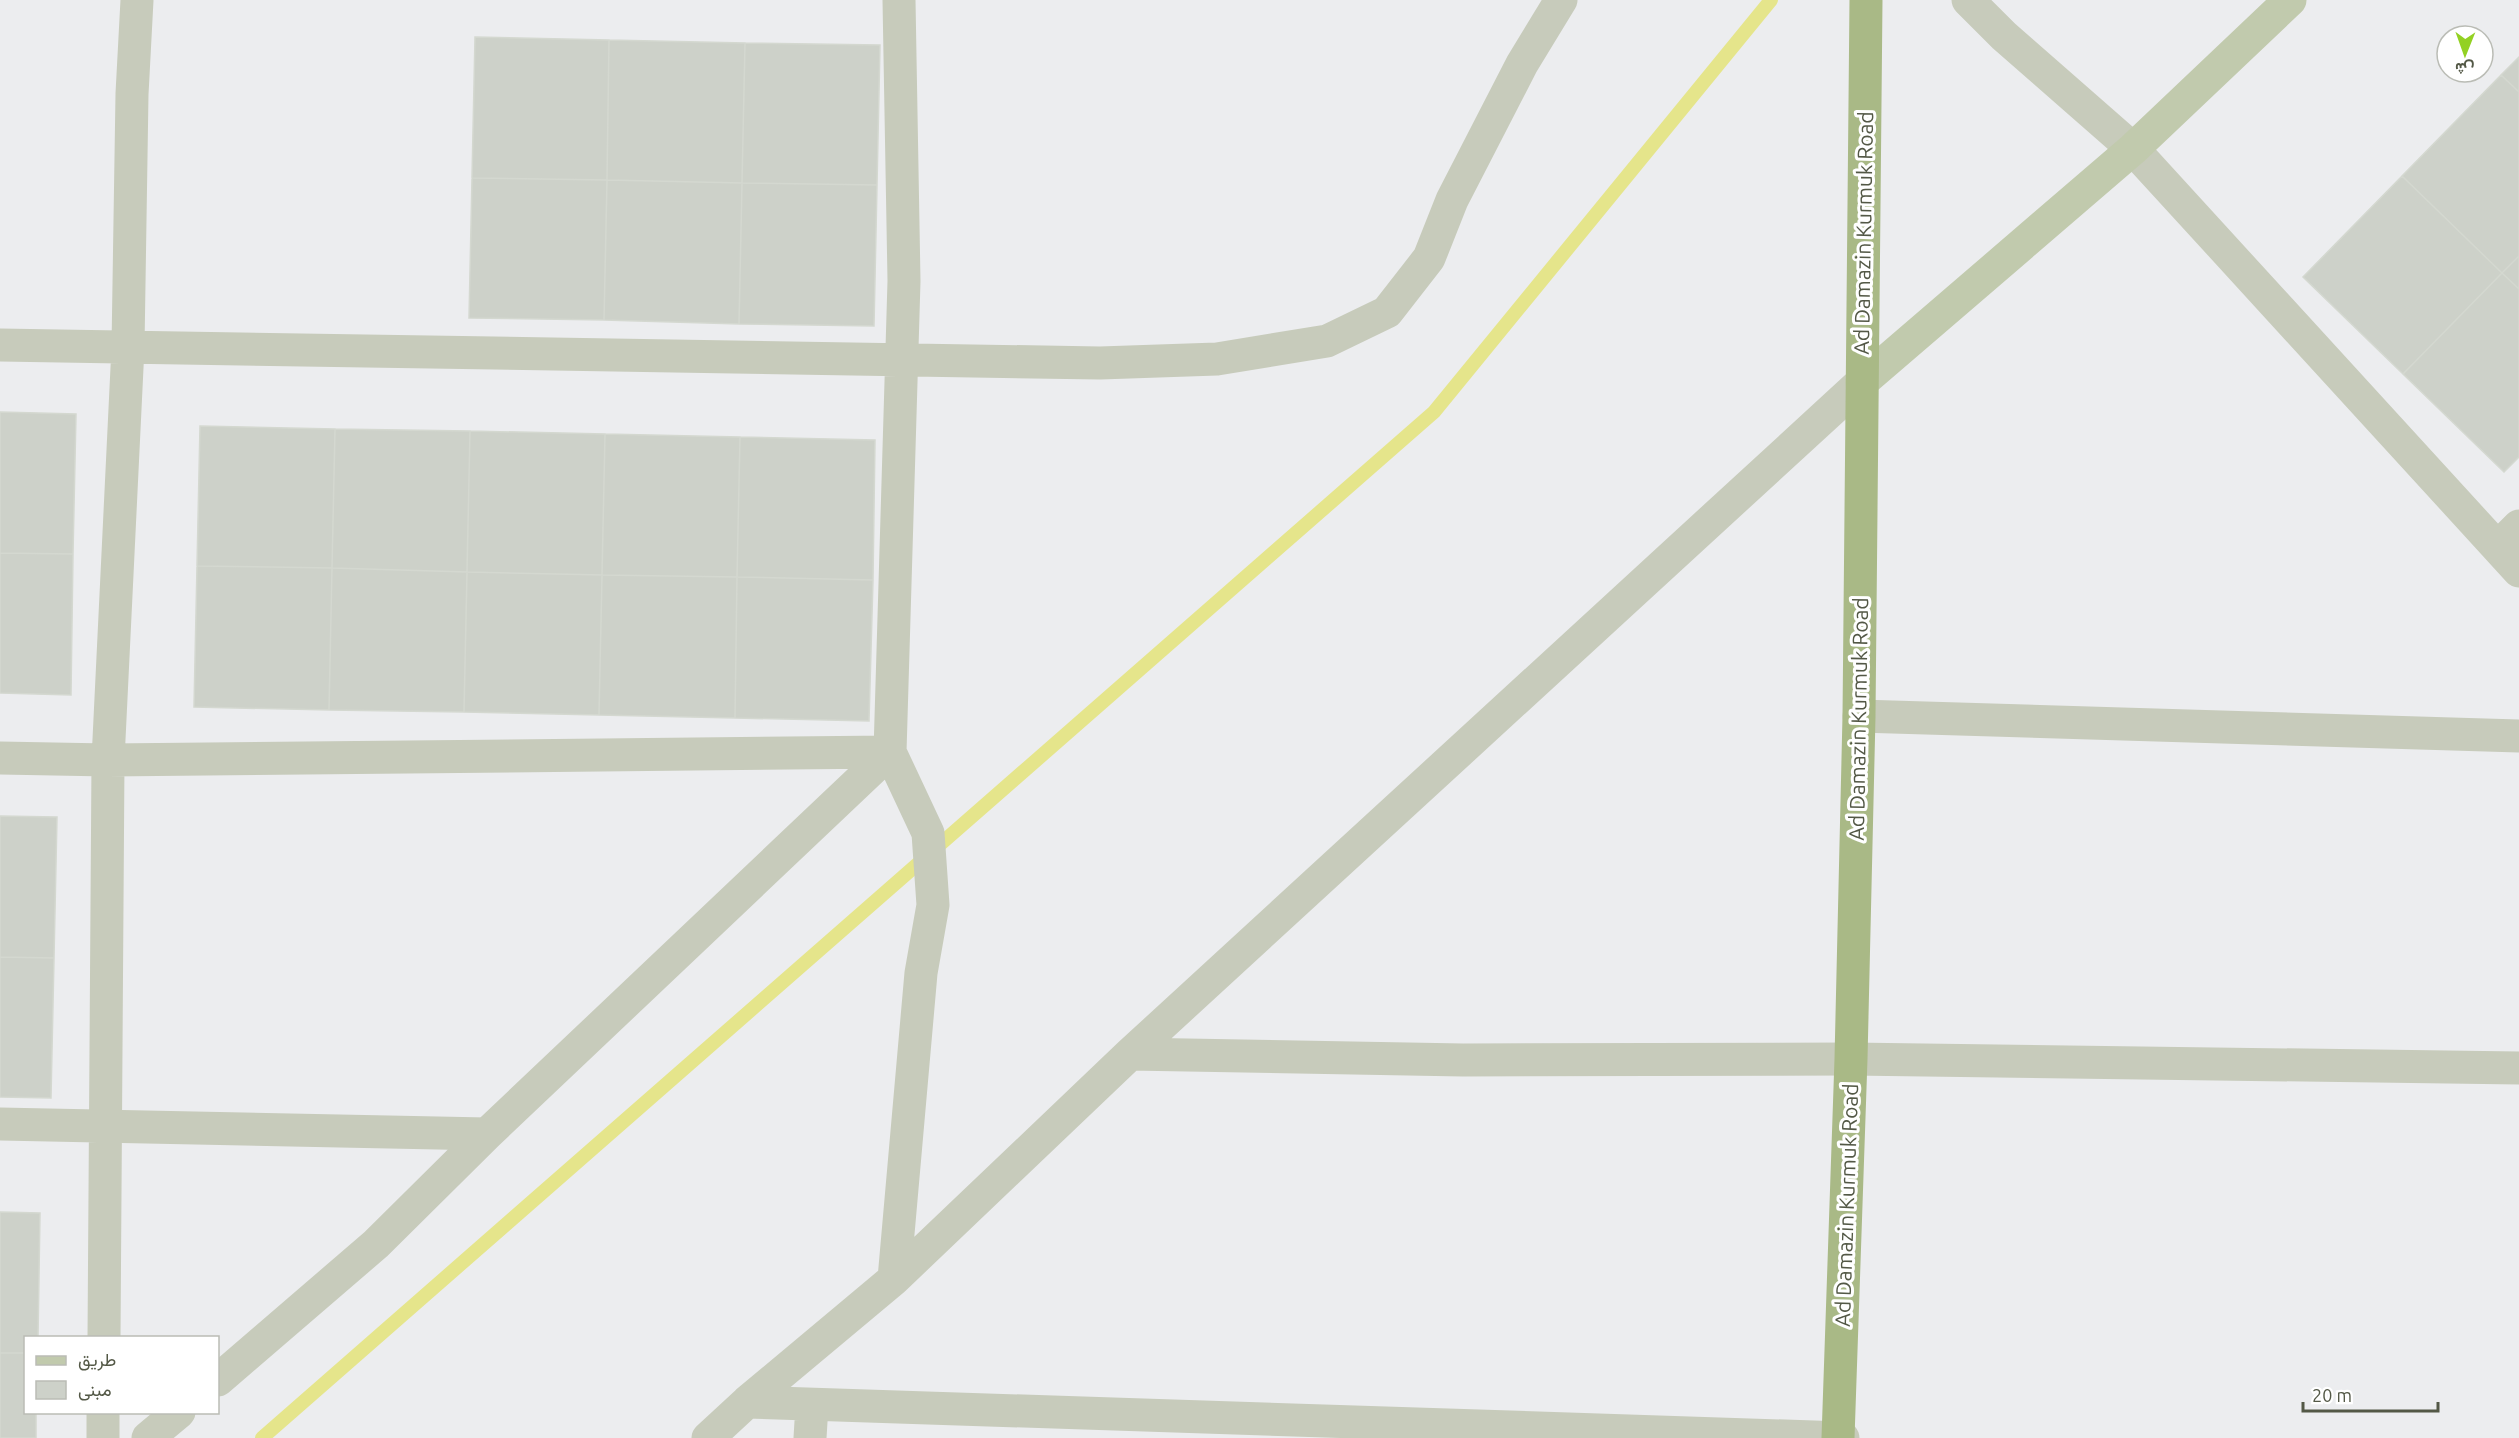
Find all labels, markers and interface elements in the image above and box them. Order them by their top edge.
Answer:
north arrow [2435,24,2495,84]
text: ش [2455,59,2475,78]
street label: Ad Damazin Kurmuk Road [1849,111,1877,355]
street label: Ad Damazin Kurmuk Road [1844,597,1872,841]
street label: Ad Damazin Kurmuk Road [1830,1083,1862,1327]
legend [24,1336,219,1414]
text: طريق [78,1349,116,1371]
scale bar [2303,1375,2438,1413]
text: مبنى [78,1379,112,1401]
text: 20 m [2312,1385,2352,1405]

